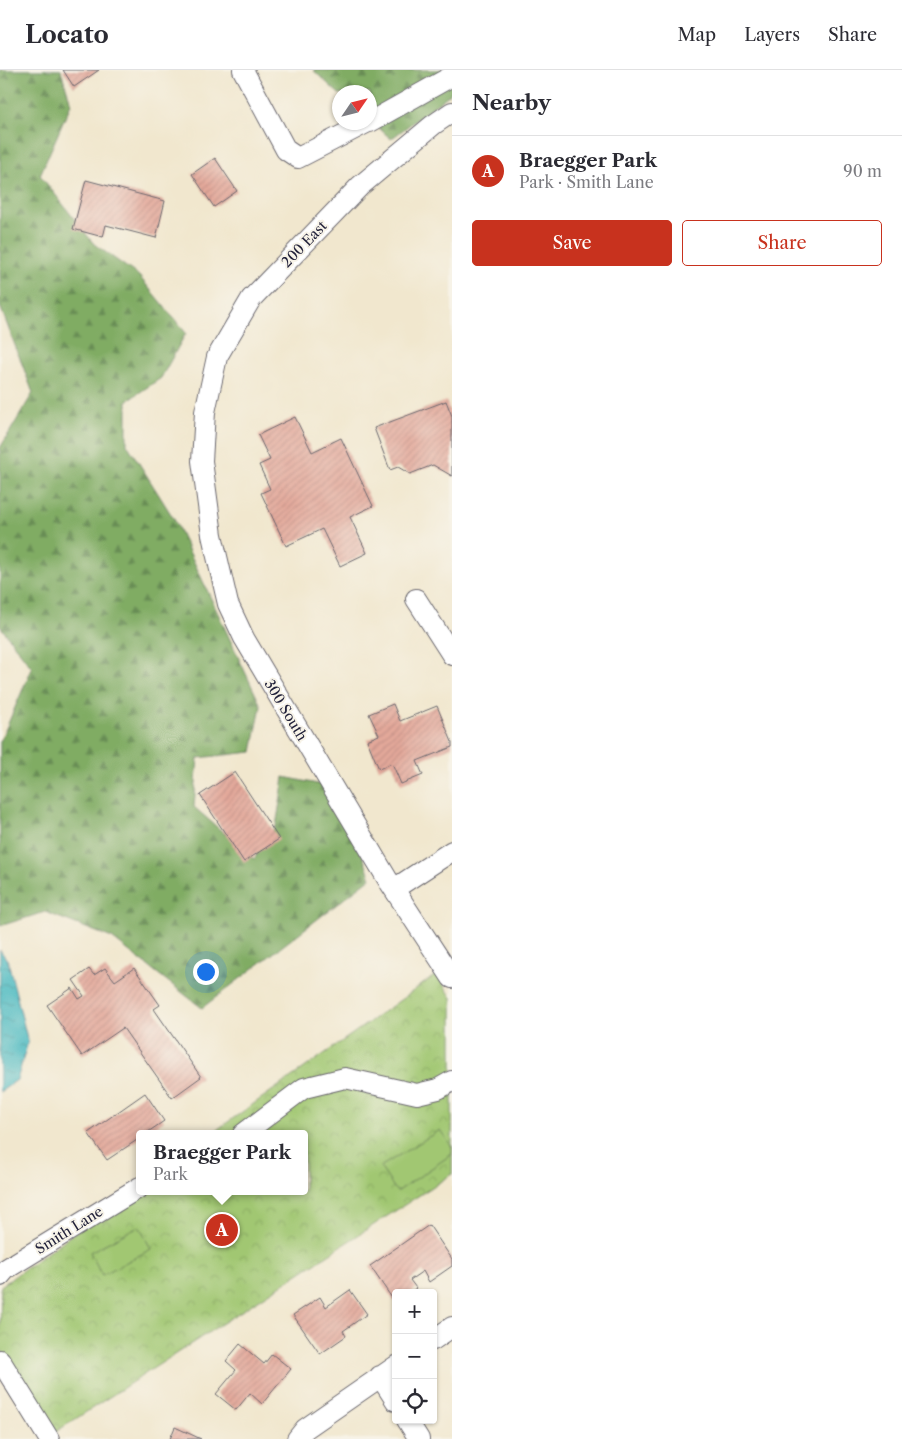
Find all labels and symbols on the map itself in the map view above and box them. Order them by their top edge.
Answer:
north arrow [332,85,377,130]
street label: 200 East [278,217,330,271]
street label: 300 South [261,676,311,744]
your location [193,959,219,985]
street label: Smith Lane [32,1202,106,1258]
pin: A [206,1211,238,1249]

